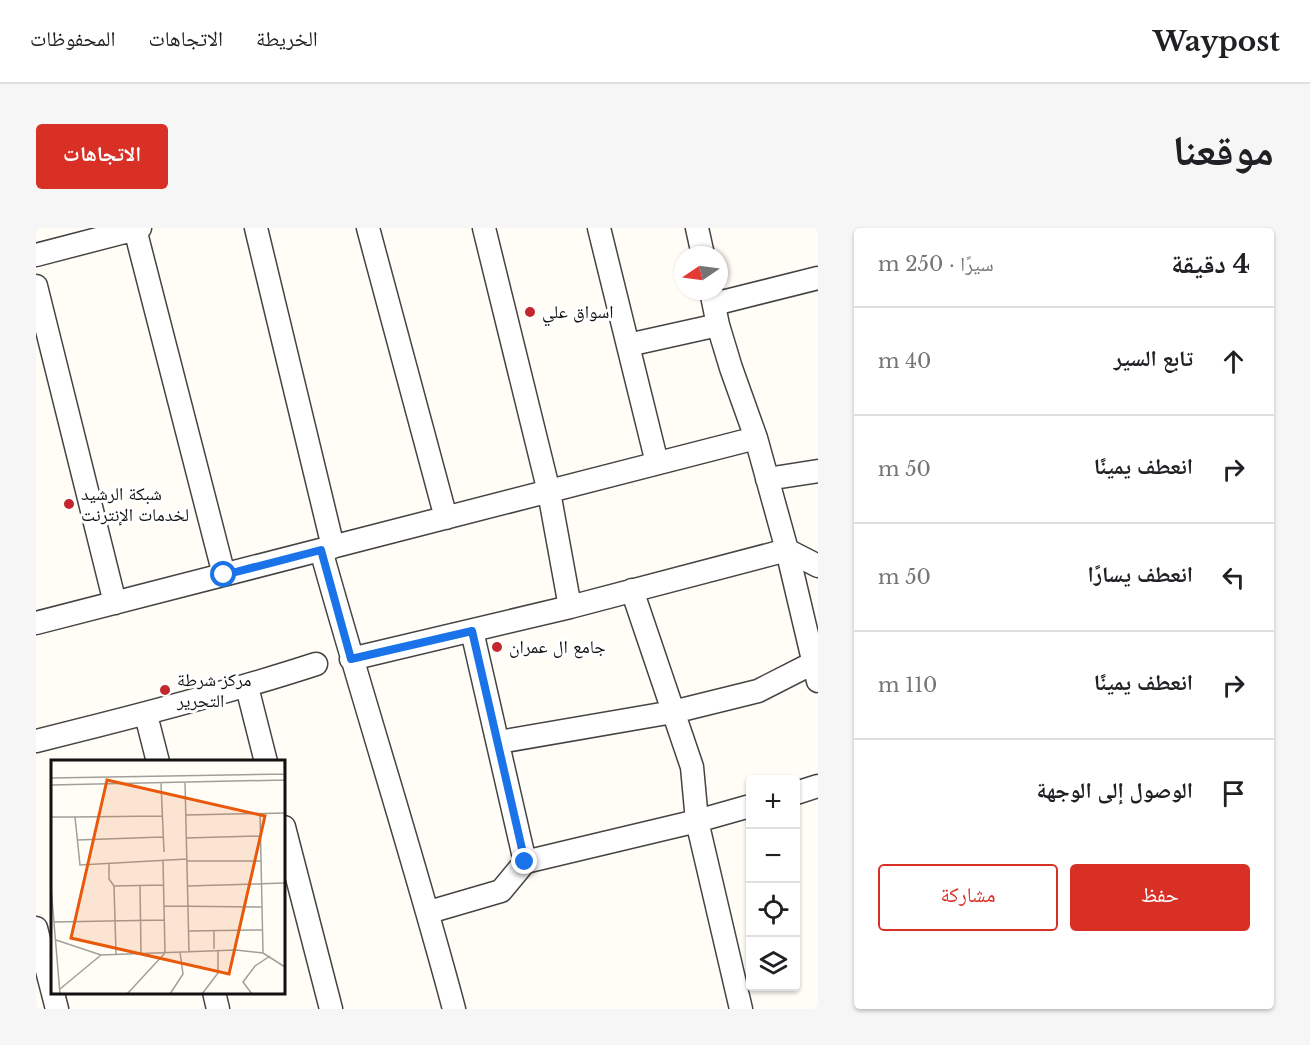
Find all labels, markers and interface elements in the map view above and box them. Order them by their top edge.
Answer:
text: Waypost [1153,24,1280,59]
text: المحفوظات [30,26,115,52]
text: الاتجاهات [148,26,223,52]
text: الخريطة [256,26,318,52]
button: الاتجاهات [36,124,168,189]
text: موقعنا [1173,124,1274,176]
north arrow [674,246,728,300]
text: 4 دقيقة [1171,248,1250,280]
text: سيرًا · 250 m [878,252,994,276]
place label: اسواق علي [542,301,614,327]
marker: اسواق علي [523,305,537,319]
text: تابع السير [1114,345,1193,372]
icon: ahead [1217,345,1250,378]
text: 40 m [878,349,931,373]
text: انعطف يمينًا [1094,453,1193,480]
icon: right [1217,453,1250,486]
text: 50 m [878,457,931,481]
place label: شبكة الرشيد لخدمات الإنترنت [81,483,189,526]
marker: شبكة الرشيد لخدمات الإنترنت [62,497,76,511]
route start [210,561,236,587]
text: انعطف يسارًا [1087,561,1193,588]
icon: left [1217,561,1250,594]
text: 50 m [878,565,931,589]
place label: جامع ال عمران [509,636,606,659]
marker: جامع ال عمران [490,640,504,654]
place label: مركز شرطة التحرير [176,669,252,712]
text: انعطف يمينًا [1094,669,1193,696]
icon: right [1217,669,1250,702]
text: 110 m [878,673,937,697]
marker: مركز شرطة التحرير [158,683,172,697]
inset map [51,760,285,994]
map controls [746,775,800,991]
button: + [746,775,800,829]
text: الوصول إلى الوجهة [1037,777,1193,804]
icon: arrive [1217,777,1250,810]
button: − [746,829,800,883]
route end [511,848,537,874]
button: مشاركة [878,864,1058,931]
button: حفظ [1070,864,1250,931]
button: locate [746,883,800,937]
button: layers [746,937,800,991]

